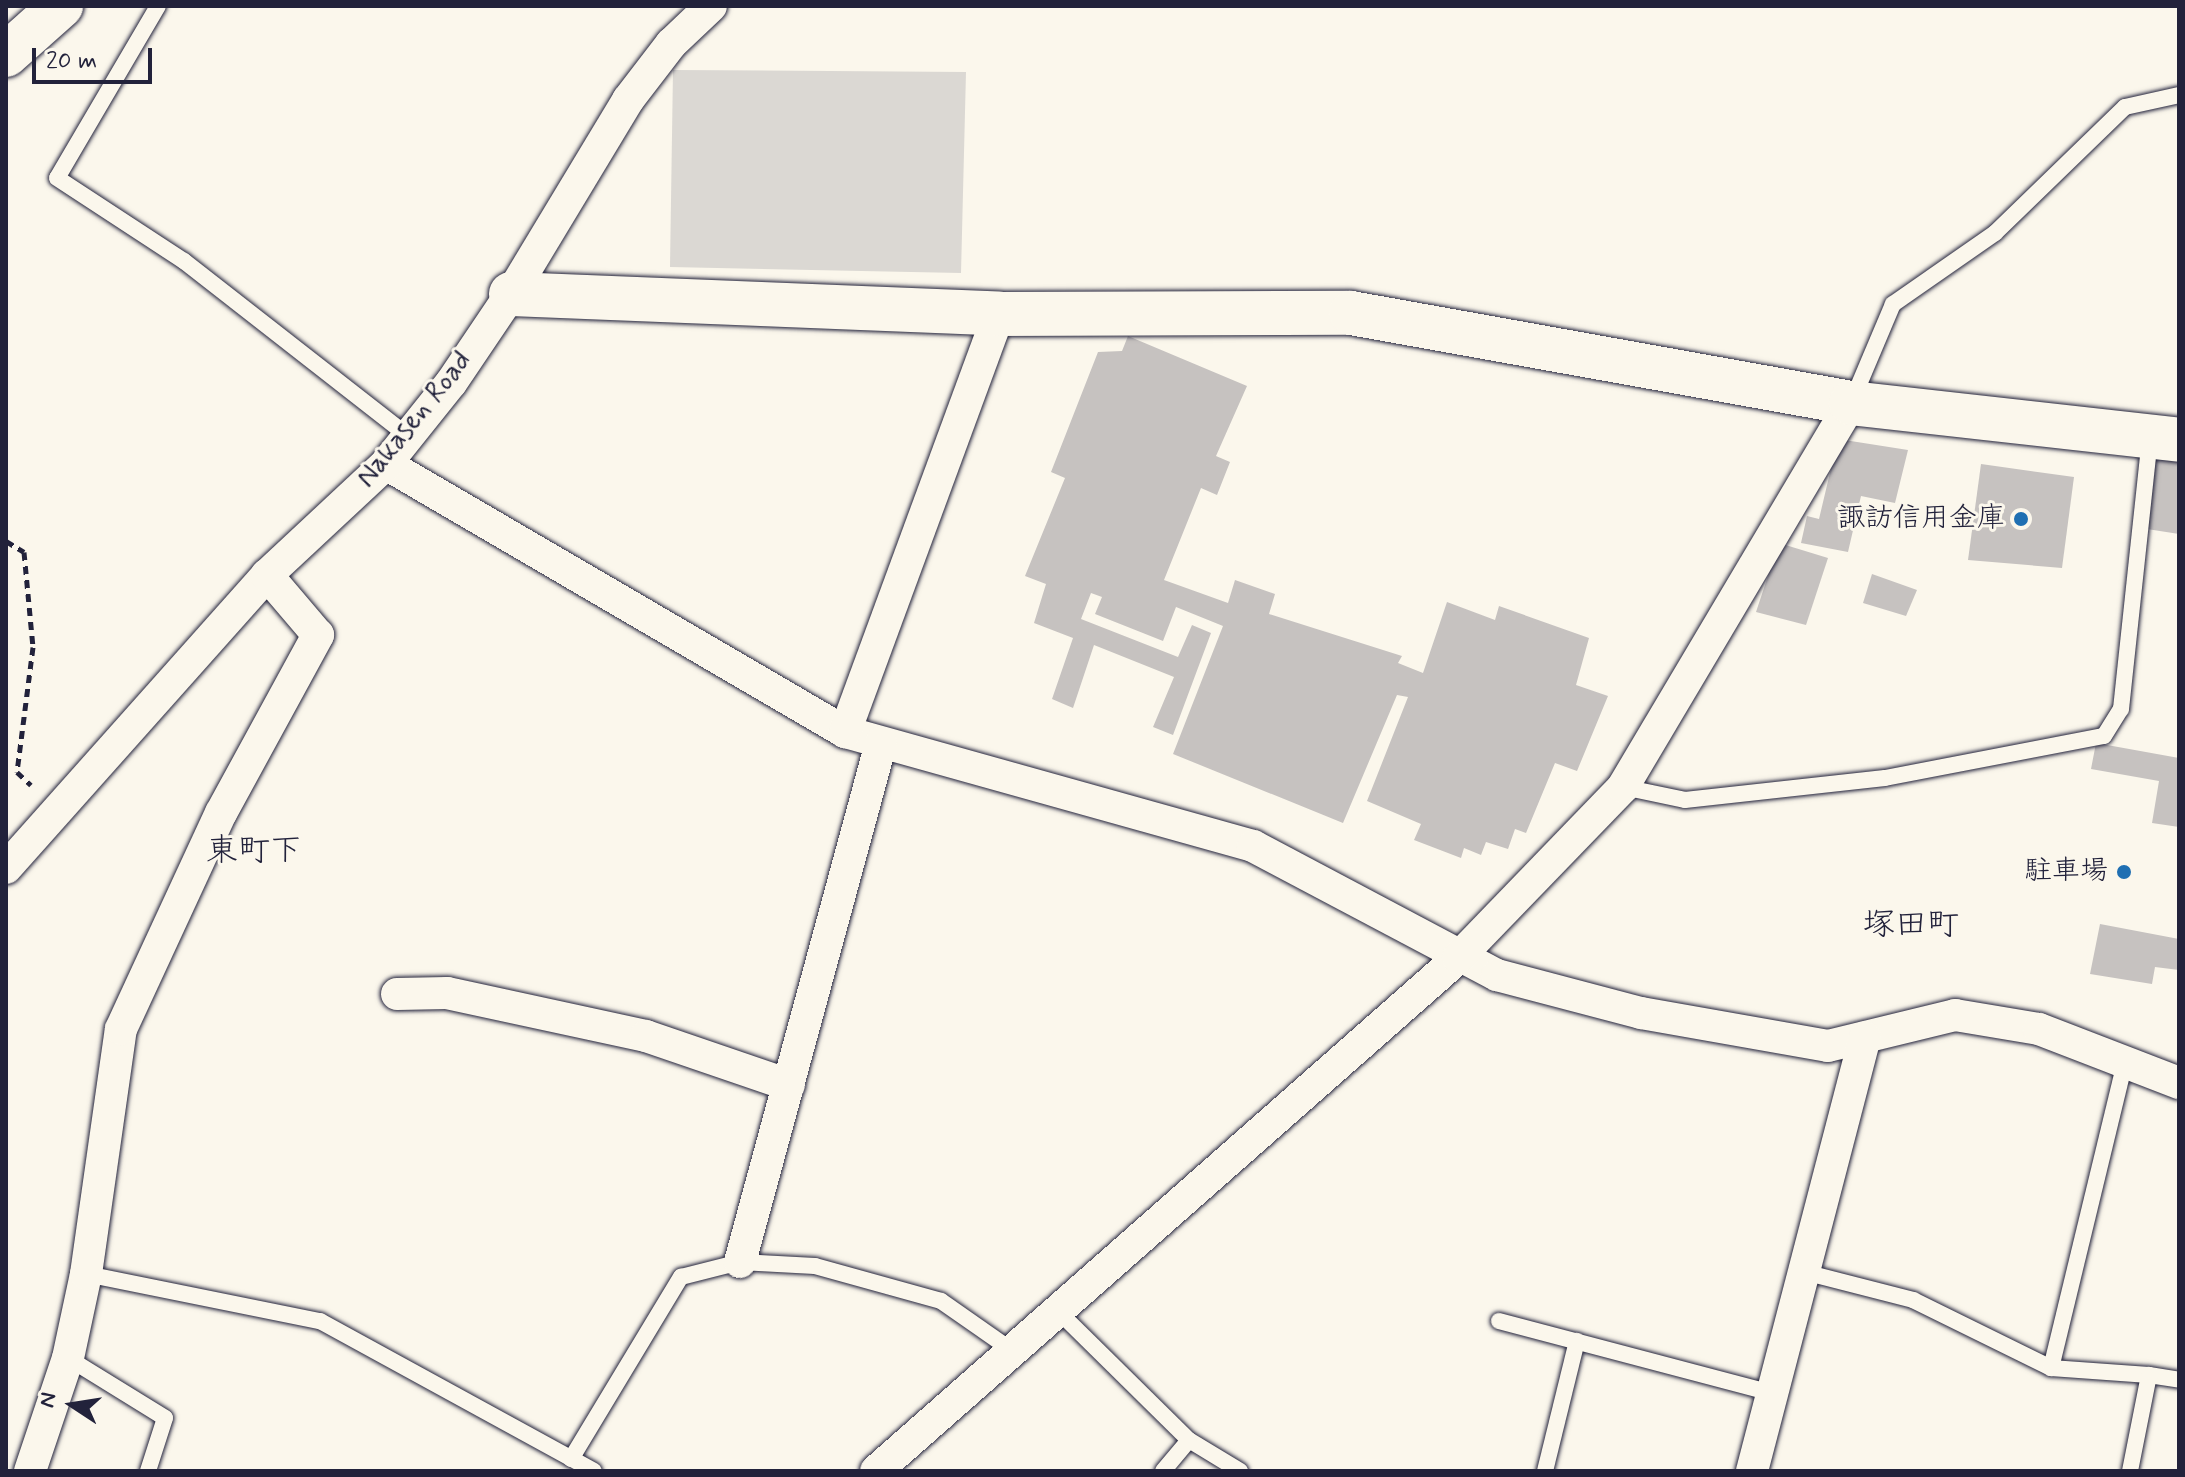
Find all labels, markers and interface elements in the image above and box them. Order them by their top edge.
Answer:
scale bar [36,32,156,82]
text: 20 m [46,46,97,77]
street label: Nakasen Road [350,346,480,494]
place label: 諏訪信用金庫 [1837,502,2005,536]
marker: 諏訪信用金庫 [2012,510,2030,528]
district label: 東町下 [206,832,302,870]
place label: 駐車場 [2024,855,2108,889]
marker: 駐車場 [2115,863,2133,881]
district label: 塚田町 [1863,906,1959,944]
north arrow [32,1365,112,1445]
text: N [33,1390,64,1410]

